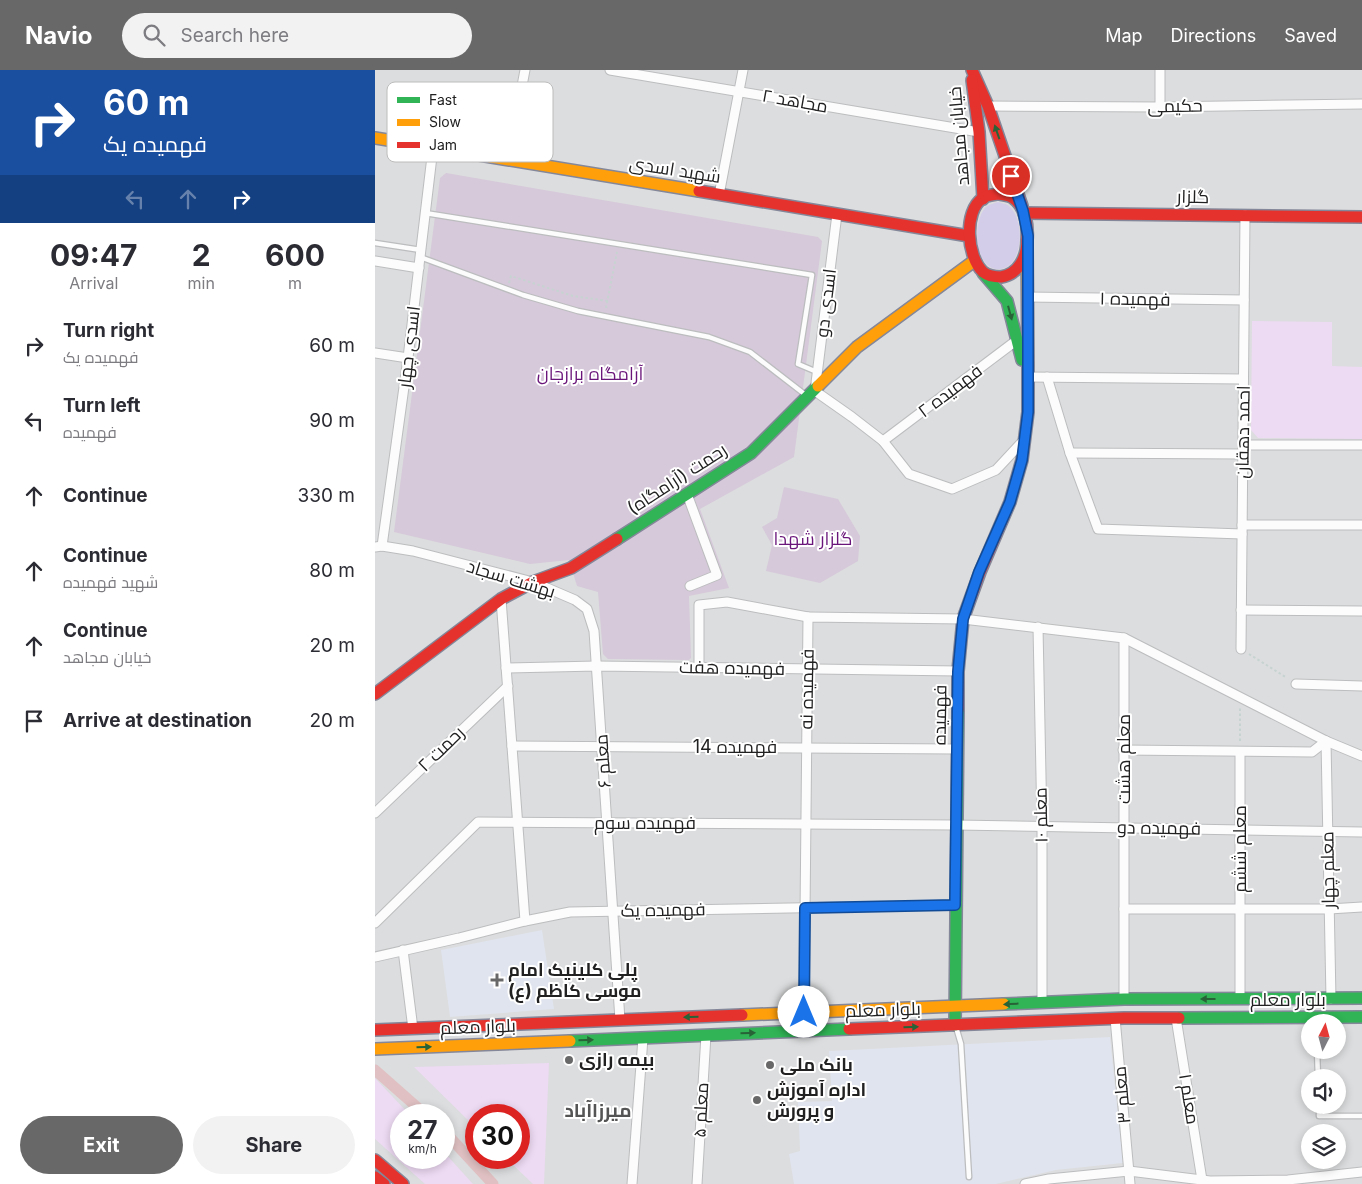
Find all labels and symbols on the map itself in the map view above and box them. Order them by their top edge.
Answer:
legend [387,82,553,162]
street label: مجاهد ۲ [761,84,830,117]
street label: خیابان مجاهد [944,86,974,186]
text: Fast [429,91,457,108]
street label: حکیمی [1147,95,1203,117]
text: Slow [429,113,461,130]
one-way arrow [992,124,1000,139]
text: Jam [429,136,457,153]
street label: شهید اسدی [628,152,722,188]
pin [990,155,1032,197]
street label: گلزار [1175,186,1210,208]
street label: اسدی دو [811,267,841,339]
street label: فهمیده ۱ [1099,287,1171,311]
street label: اسدی چهار [393,305,426,390]
one-way arrow [1006,305,1014,320]
street label: فهمیده ۲ [913,360,987,422]
park label: آرامگاه برازجان [537,363,643,385]
street label: احمد دهقان [1231,385,1255,479]
street label: رحمت (آرامگاه) [623,439,731,519]
park label: گلزار شهدا [774,528,852,550]
street label: بهشت سجاد [464,555,558,603]
street label: فهمیده نه [795,648,819,730]
street label: فهمیده هفت [679,656,785,680]
street label: فهمیده [928,685,952,745]
street label: معلم هشت [1113,714,1136,804]
street label: رحمت ۲ [413,722,469,776]
street label: معلم ۶ [590,733,617,789]
street label: فهمیده 14 [693,736,777,758]
street label: معلم ۱۰ [1030,787,1053,843]
street label: معلم ششم [1229,805,1252,893]
street label: فهمیده سوم [594,812,696,835]
street label: فهمیده دو [1117,816,1201,840]
street label: معلم چهار [1316,831,1341,910]
street label: فهمیده یک [620,898,706,922]
place label: پلی کلینیک امام موسی کاظم (ع) [508,959,641,1003]
marker: پلی کلینیک امام موسی کاظم (ع) [490,973,504,987]
position arrow [777,985,829,1037]
street label: بلوار معلم [1250,989,1326,1012]
one-way arrow [1200,995,1216,1003]
street label: بلوار معلم [845,998,921,1023]
one-way arrow [1003,1000,1019,1008]
one-way arrow [683,1013,699,1021]
north arrow [1301,1014,1346,1059]
street label: بلوار معلم [440,1015,516,1040]
one-way arrow [903,1022,919,1030]
one-way arrow [741,1029,757,1037]
one-way arrow [578,1036,594,1044]
one-way arrow [416,1043,432,1051]
place label: بیمه رازی [579,1049,654,1071]
marker: بیمه رازی [563,1054,575,1066]
place label: بانک ملی [780,1054,853,1076]
marker: بانک ملی [764,1059,776,1071]
street label: معلم ۳ [1109,1065,1136,1125]
street label: معلم ۱ [1173,1072,1204,1126]
place label: اداره آموزش و پرورش [767,1079,866,1123]
street label: معلم ۵ [689,1082,714,1138]
marker: اداره آموزش و پرورش [751,1094,763,1106]
district label: میرزاآباد [564,1099,632,1123]
speed limit sign: 30 [465,1104,530,1169]

